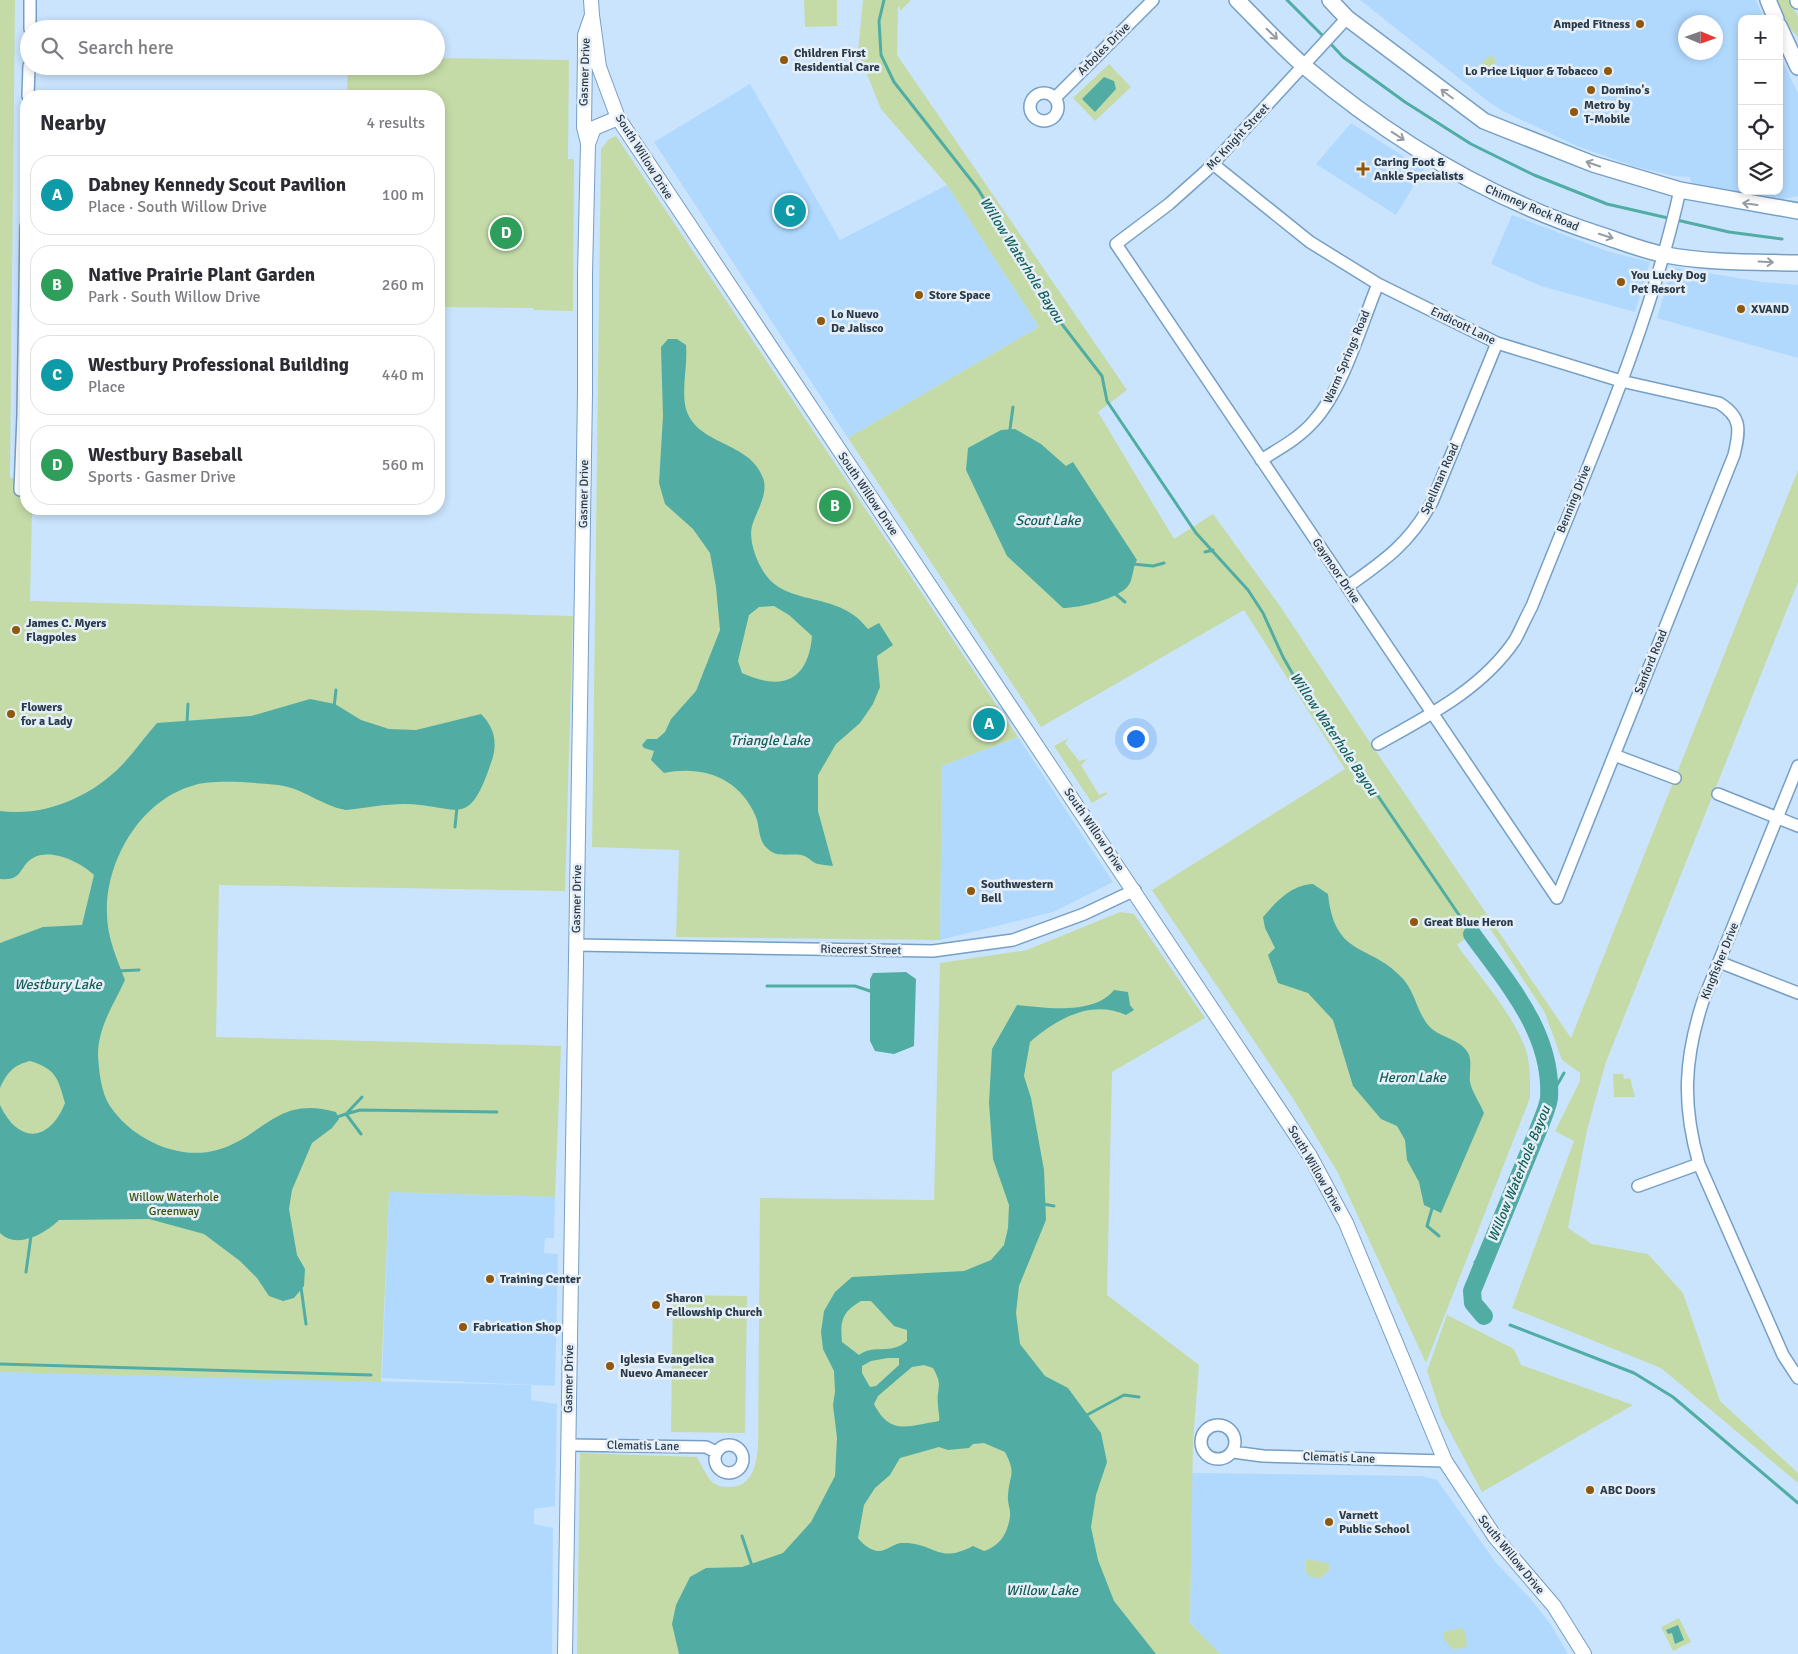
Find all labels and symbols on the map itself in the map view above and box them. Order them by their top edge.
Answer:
north arrow [1678,15,1723,60]
place label: Amped Fitness [1554,17,1631,32]
marker: Amped Fitness [1634,18,1646,30]
street label: Arboles Drive [1074,19,1134,79]
one-way arrow [1265,28,1278,40]
street label: Gasmer Drive [576,37,594,107]
place label: Children First Residential Care [794,46,880,75]
marker: Children First Residential Care [778,54,790,66]
place label: Lo Price Liquor & Tobacco [1465,64,1598,79]
marker: Lo Price Liquor & Tobacco [1602,65,1614,77]
place label: Domino's [1601,83,1650,98]
marker: Domino's [1585,84,1597,96]
one-way arrow [1440,89,1454,99]
place label: Metro by T-Mobile [1584,98,1630,127]
street label: Mc Knight Street [1203,100,1273,174]
marker: Metro by T-Mobile [1568,106,1580,118]
street label: South Willow Drive [612,112,676,202]
one-way arrow [1390,131,1404,141]
place label: Caring Foot & Ankle Specialists [1374,155,1464,184]
one-way arrow [1585,159,1601,168]
marker: Caring Foot & Ankle Specialists [1356,162,1370,176]
street label: Chimney Rock Road [1483,181,1581,235]
pin: C [774,192,806,230]
water label: Willow Waterhole Bayou [976,194,1068,327]
one-way arrow [1742,199,1758,209]
pin: D [490,214,522,252]
one-way arrow [1598,232,1614,242]
one-way arrow [1757,258,1773,267]
place label: You Lucky Dog Pet Resort [1630,268,1707,297]
marker: You Lucky Dog Pet Resort [1615,276,1627,288]
place label: Store Space [929,288,990,303]
marker: Store Space [913,289,925,301]
place label: XVAND [1751,302,1789,317]
marker: XVAND [1735,303,1747,315]
street label: Endicott Lane [1428,304,1498,348]
place label: Lo Nuevo De Jalisco [831,307,884,336]
street label: Warm Springs Road [1321,308,1373,406]
marker: Lo Nuevo De Jalisco [815,315,827,327]
street label: Spellman Road [1418,441,1462,517]
street label: South Willow Drive [835,449,901,539]
street label: Gasmer Drive [576,460,592,528]
street label: Benning Drive [1554,463,1594,535]
pin: B [819,487,851,525]
water label: Scout Lake [1015,512,1082,529]
street label: Gaymoor Drive [1309,536,1363,606]
place label: James C. Myers Flagpoles [26,616,107,645]
marker: James C. Myers Flagpoles [10,624,22,636]
street label: Sanford Road [1631,627,1671,697]
water label: Willow Waterhole Bayou [1286,669,1382,800]
place label: Flowers for a Lady [20,700,73,729]
pin: A [973,705,1005,743]
marker: Flowers for a Lady [5,708,17,720]
your location [1123,726,1149,752]
water label: Triangle Lake [730,732,811,749]
street label: South Willow Drive [1061,785,1127,875]
street label: Gasmer Drive [569,865,585,933]
place label: Southwestern Bell [981,877,1054,906]
marker: Southwestern Bell [965,885,977,897]
place label: Great Blue Heron [1424,915,1514,930]
marker: Great Blue Heron [1408,916,1420,928]
street label: Kingfisher Drive [1698,920,1742,1002]
street label: Ricecrest Street [820,942,902,958]
water label: Westbury Lake [14,976,103,993]
water label: Heron Lake [1378,1069,1447,1086]
water label: Willow Waterhole Bayou [1484,1102,1555,1244]
street label: South Willow Drive [1284,1123,1346,1215]
park label: Willow Waterhole Greenway [129,1190,219,1219]
place label: Training Center [500,1272,581,1287]
marker: Training Center [484,1273,496,1285]
place label: Sharon Fellowship Church [666,1291,763,1320]
marker: Sharon Fellowship Church [650,1299,662,1311]
place label: Fabrication Shop [473,1320,562,1335]
marker: Fabrication Shop [457,1321,469,1333]
street label: Gasmer Drive [561,1345,577,1413]
place label: Iglesia Evangelica Nuevo Amanecer [620,1352,714,1381]
marker: Iglesia Evangelica Nuevo Amanecer [604,1360,616,1372]
street label: Clematis Lane [607,1438,679,1454]
street label: Clematis Lane [1303,1449,1375,1467]
place label: ABC Doors [1600,1483,1656,1498]
marker: ABC Doors [1584,1484,1596,1496]
place label: Varnett Public School [1339,1508,1410,1537]
street label: South Willow Drive [1475,1512,1547,1598]
marker: Varnett Public School [1323,1516,1335,1528]
water label: Willow Lake [1006,1582,1079,1599]

